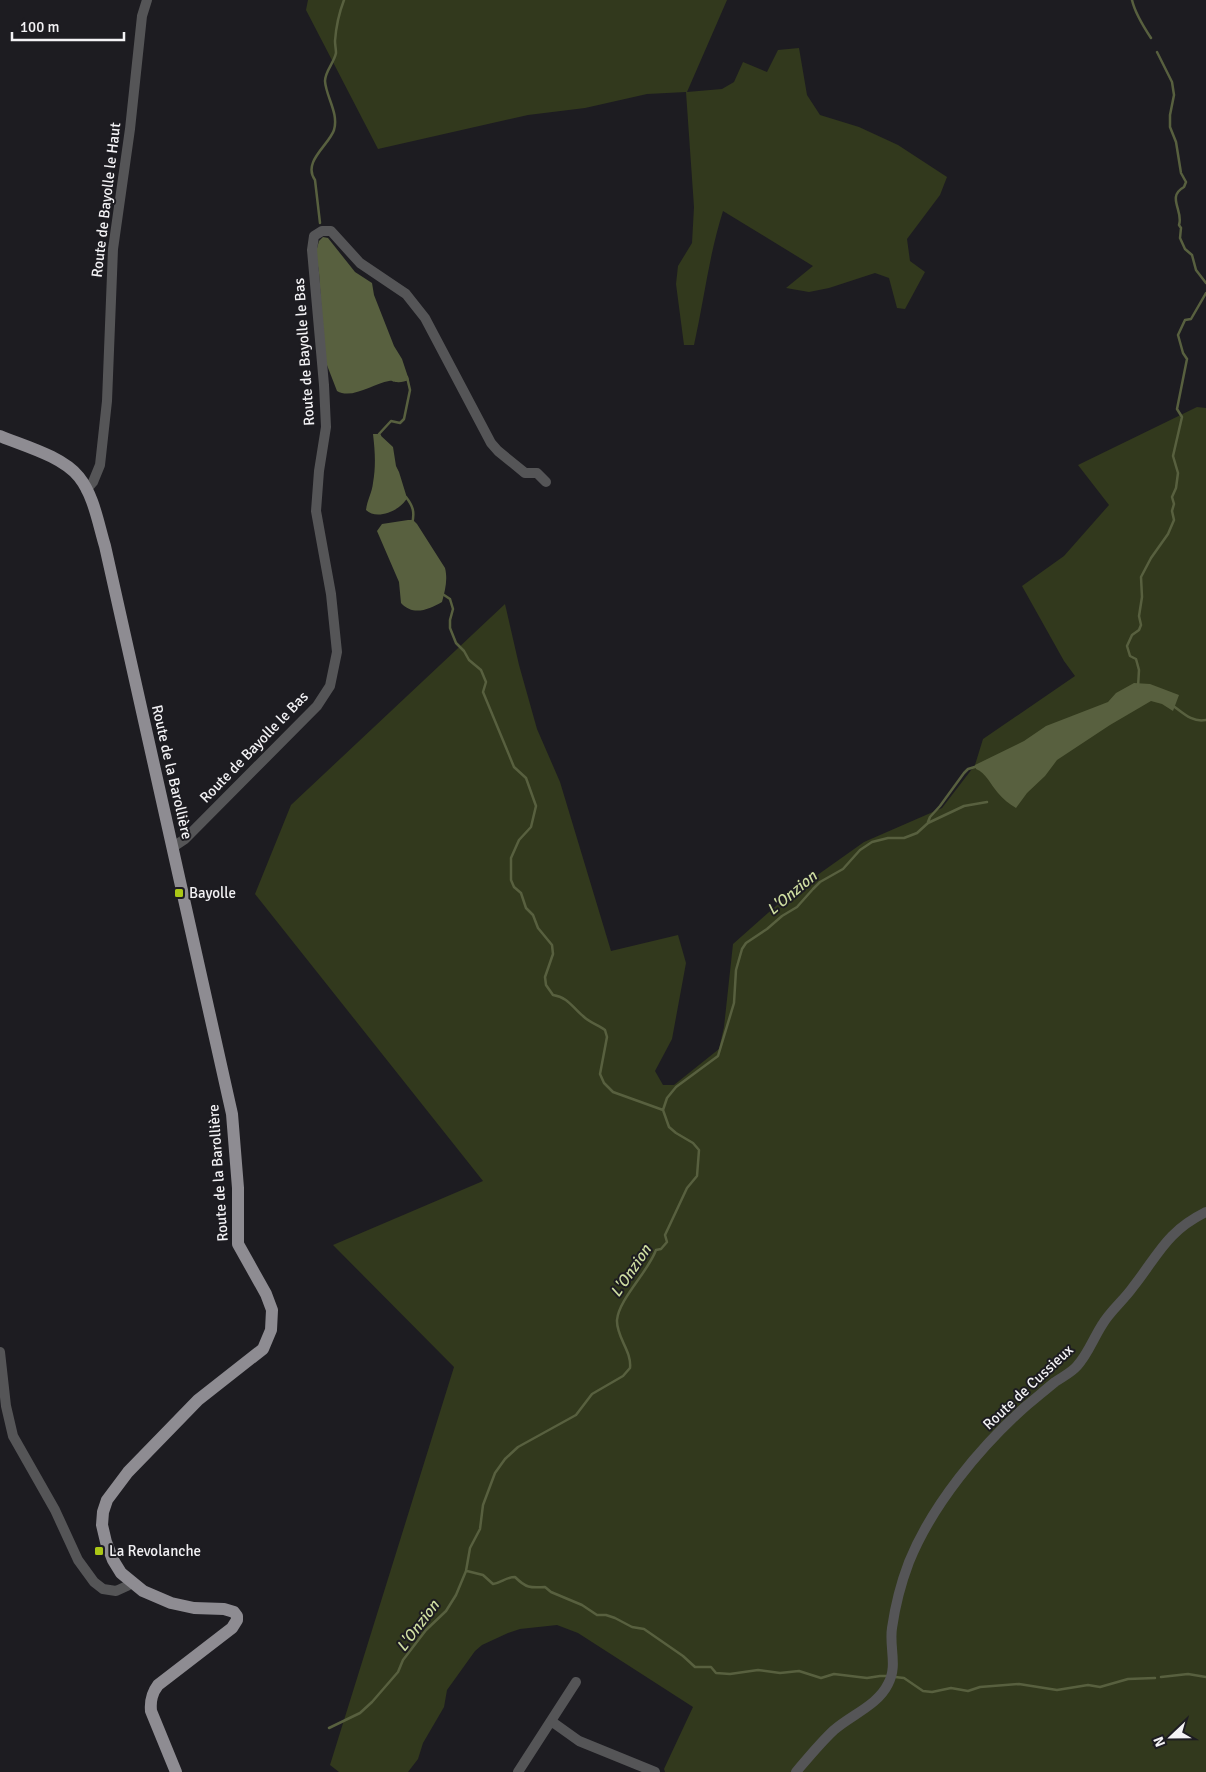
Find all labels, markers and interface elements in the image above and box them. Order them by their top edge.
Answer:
scale bar [12,10,125,42]
text: 100 m [20,18,60,36]
street label: Route de Bayolle le Haut [88,121,124,279]
street label: Route de Bayolle le Bas [290,277,318,427]
street label: Route de Bayolle le Bas [196,687,312,807]
street label: Route de la Barollière [148,703,196,841]
water label: L'Onzion [763,865,822,920]
place label: Bayolle [189,884,236,902]
marker: Bayolle [173,887,185,899]
street label: Route de la Barollière [204,1104,232,1242]
water label: L'Onzion [606,1240,657,1301]
street label: Route de Cussieux [979,1341,1077,1433]
place label: La Revolanche [109,1542,201,1560]
marker: La Revolanche [93,1545,105,1557]
water label: L'Onzion [392,1595,445,1656]
north arrow [1146,1712,1196,1762]
text: N [1150,1734,1169,1749]

